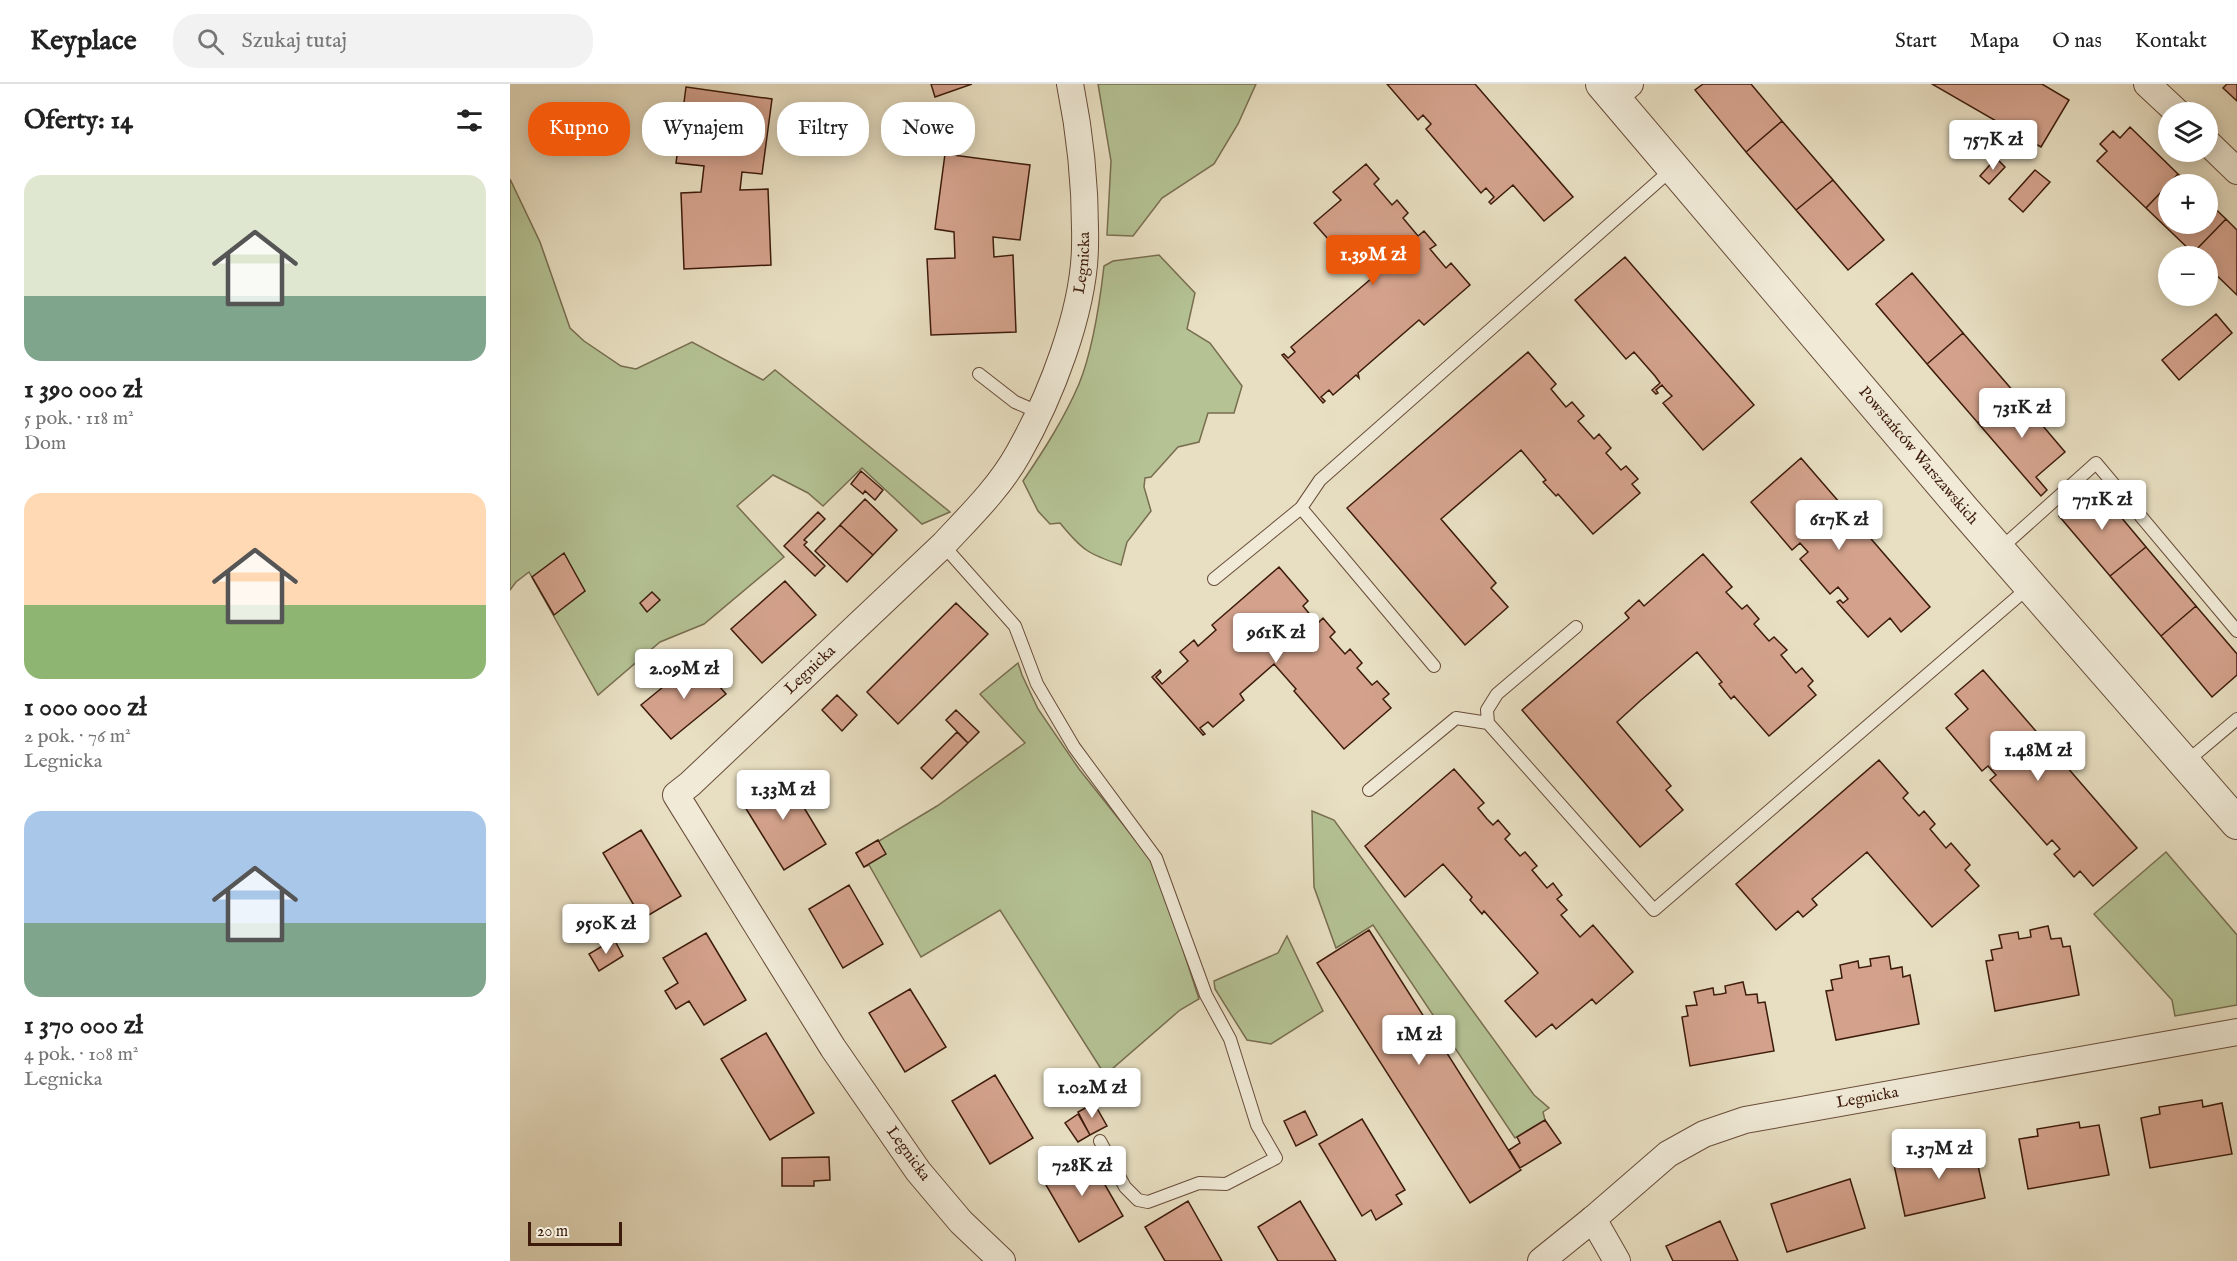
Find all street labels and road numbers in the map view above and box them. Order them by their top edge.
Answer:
street label: Legnicka [1070,232,1095,296]
street label: Powstańców Warszawskich [1854,383,1983,529]
street label: Legnicka [781,641,840,699]
street label: Legnicka [1835,1083,1900,1113]
street label: Legnicka [882,1123,935,1185]

